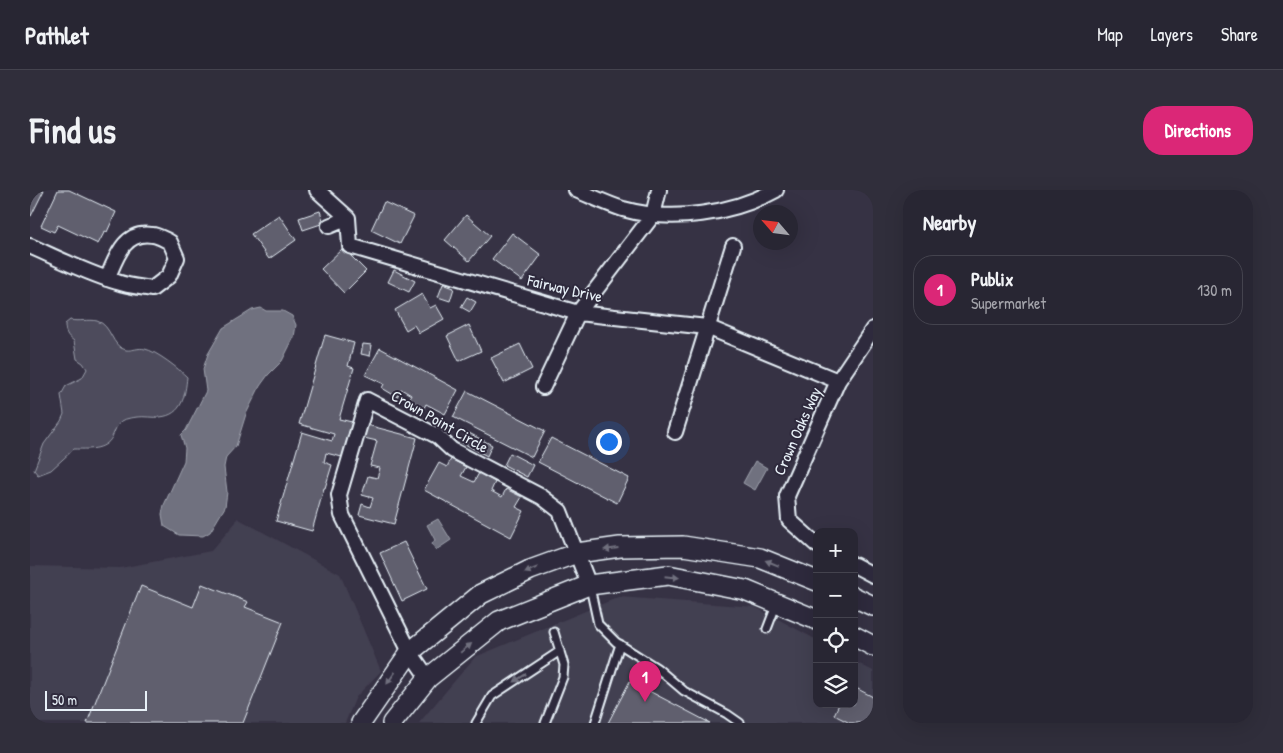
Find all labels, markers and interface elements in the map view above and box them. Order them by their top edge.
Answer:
text: Pathlet [25,19,88,51]
text: Map [1097,22,1123,47]
text: Layers [1151,22,1193,47]
text: Share [1221,22,1258,47]
button: Directions [1143,106,1253,155]
text: Find us [30,107,116,154]
north arrow [753,205,798,250]
text: Nearby [923,208,976,237]
text: Publix [971,266,1013,292]
street label: Fairway Drive [524,268,605,307]
text: 1 [937,279,943,301]
text: 130 m [1197,279,1232,301]
text: Supermarket [971,292,1046,314]
street label: Crown Oaks Way [768,383,826,479]
street label: Crown Point Circle [387,384,493,458]
your location [596,429,622,455]
map controls [813,528,858,708]
button: + [813,528,858,573]
one-way arrow [603,545,619,553]
one-way arrow [765,558,779,566]
one-way arrow [524,567,539,575]
one-way arrow [665,573,681,581]
button: − [813,573,858,618]
button: locate [813,618,858,663]
one-way arrow [459,642,472,653]
pin: 1 [629,661,661,702]
button: layers [813,663,858,708]
one-way arrow [386,672,396,685]
one-way arrow [513,673,526,683]
scale bar [45,688,148,711]
text: 50 m [52,690,77,709]

